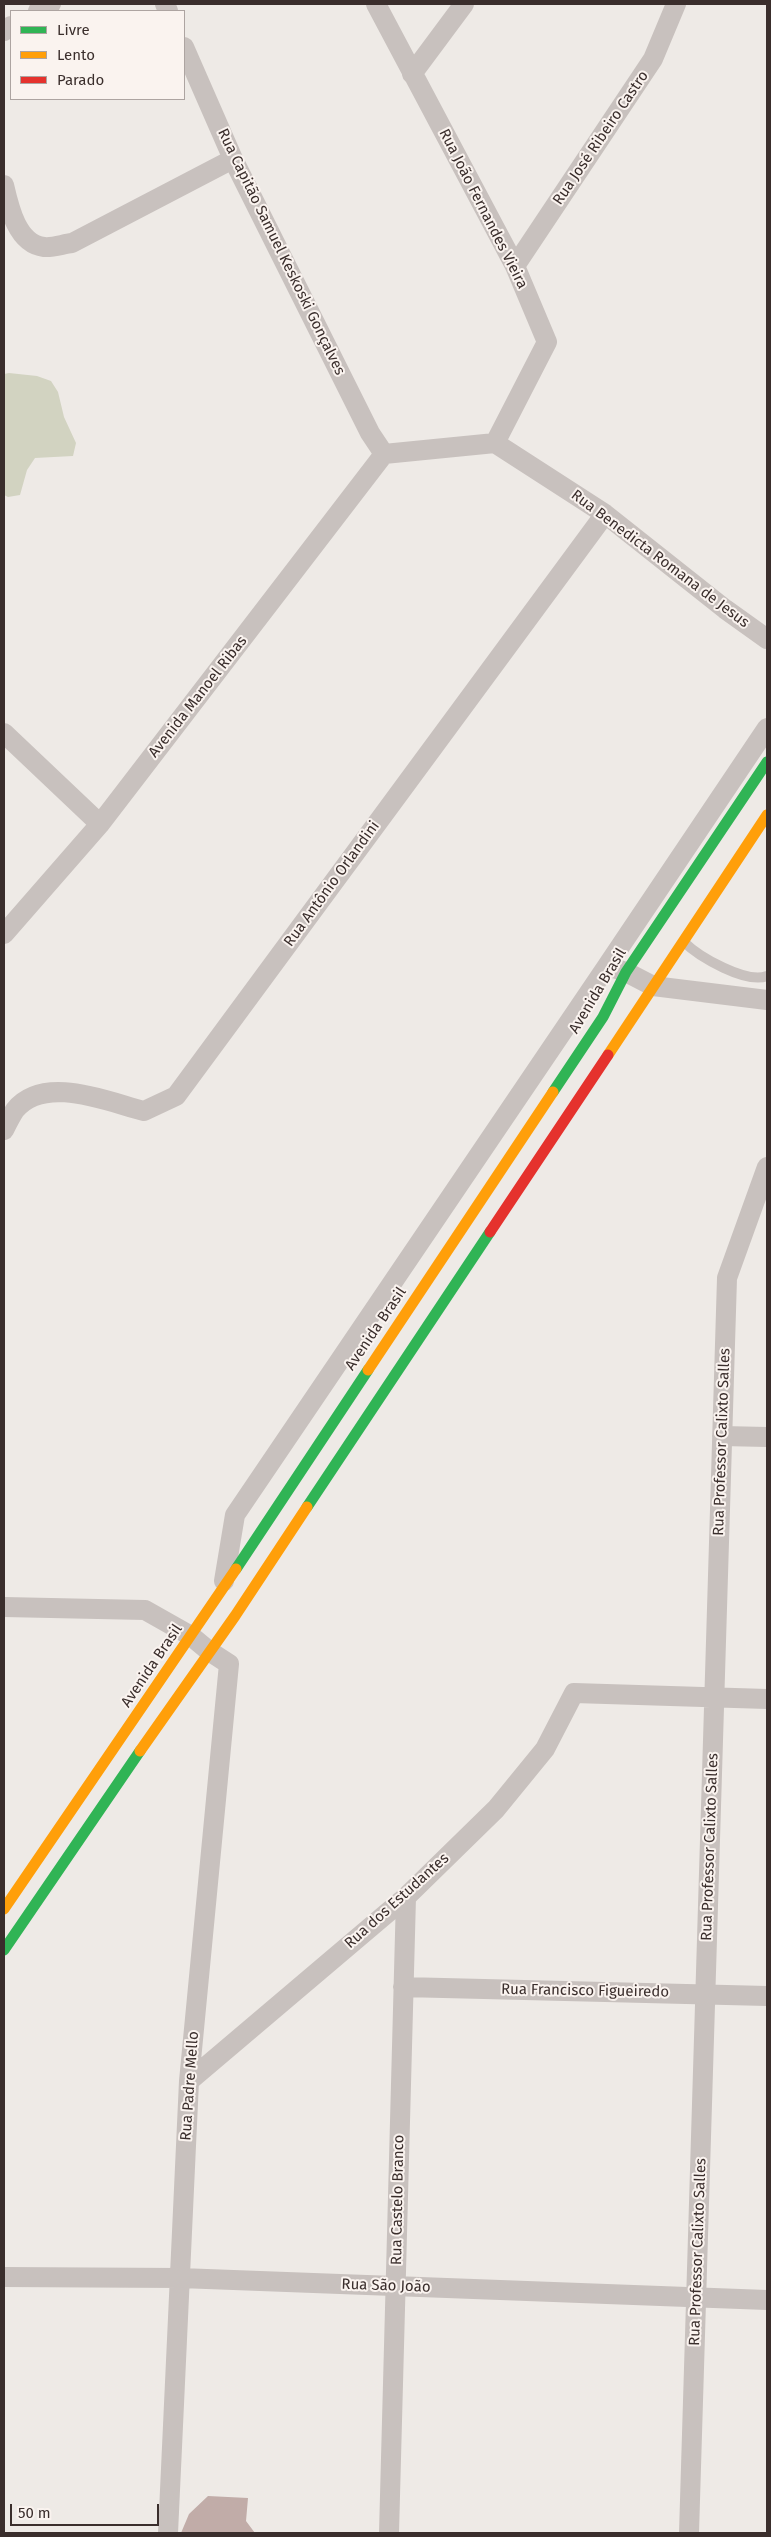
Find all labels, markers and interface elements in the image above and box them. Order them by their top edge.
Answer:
legend [10,10,185,100]
text: Livre [57,21,90,39]
text: Lento [57,46,95,64]
street label: Rua José Ribeiro Castro [549,68,653,208]
text: Parado [57,71,104,89]
street label: Rua Capitão Samuel Keskoski Gonçalves [213,126,349,378]
street label: Rua João Fernandes Vieira [435,126,531,292]
street label: Rua Benedicta Romana de Jesus [567,486,753,632]
street label: Avenida Manoel Ribas [145,633,251,761]
street label: Rua Antônio Orlandini [280,818,384,950]
street label: Avenida Brasil [566,945,630,1037]
street label: Avenida Brasil [342,1284,410,1374]
street label: Rua Professor Calixto Salles [710,1348,734,1536]
street label: Avenida Brasil [118,1621,186,1711]
street label: Rua Professor Calixto Salles [698,1753,722,1941]
street label: Rua dos Estudantes [341,1849,453,1953]
street label: Rua Francisco Figueiredo [501,1981,669,2001]
street label: Rua Padre Mello [177,2031,203,2141]
street label: Rua Castelo Branco [388,2135,408,2265]
street label: Rua Professor Calixto Salles [686,2158,710,2346]
street label: Rua São João [341,2275,431,2297]
scale bar [12,2494,161,2526]
text: 50 m [18,2504,51,2522]

